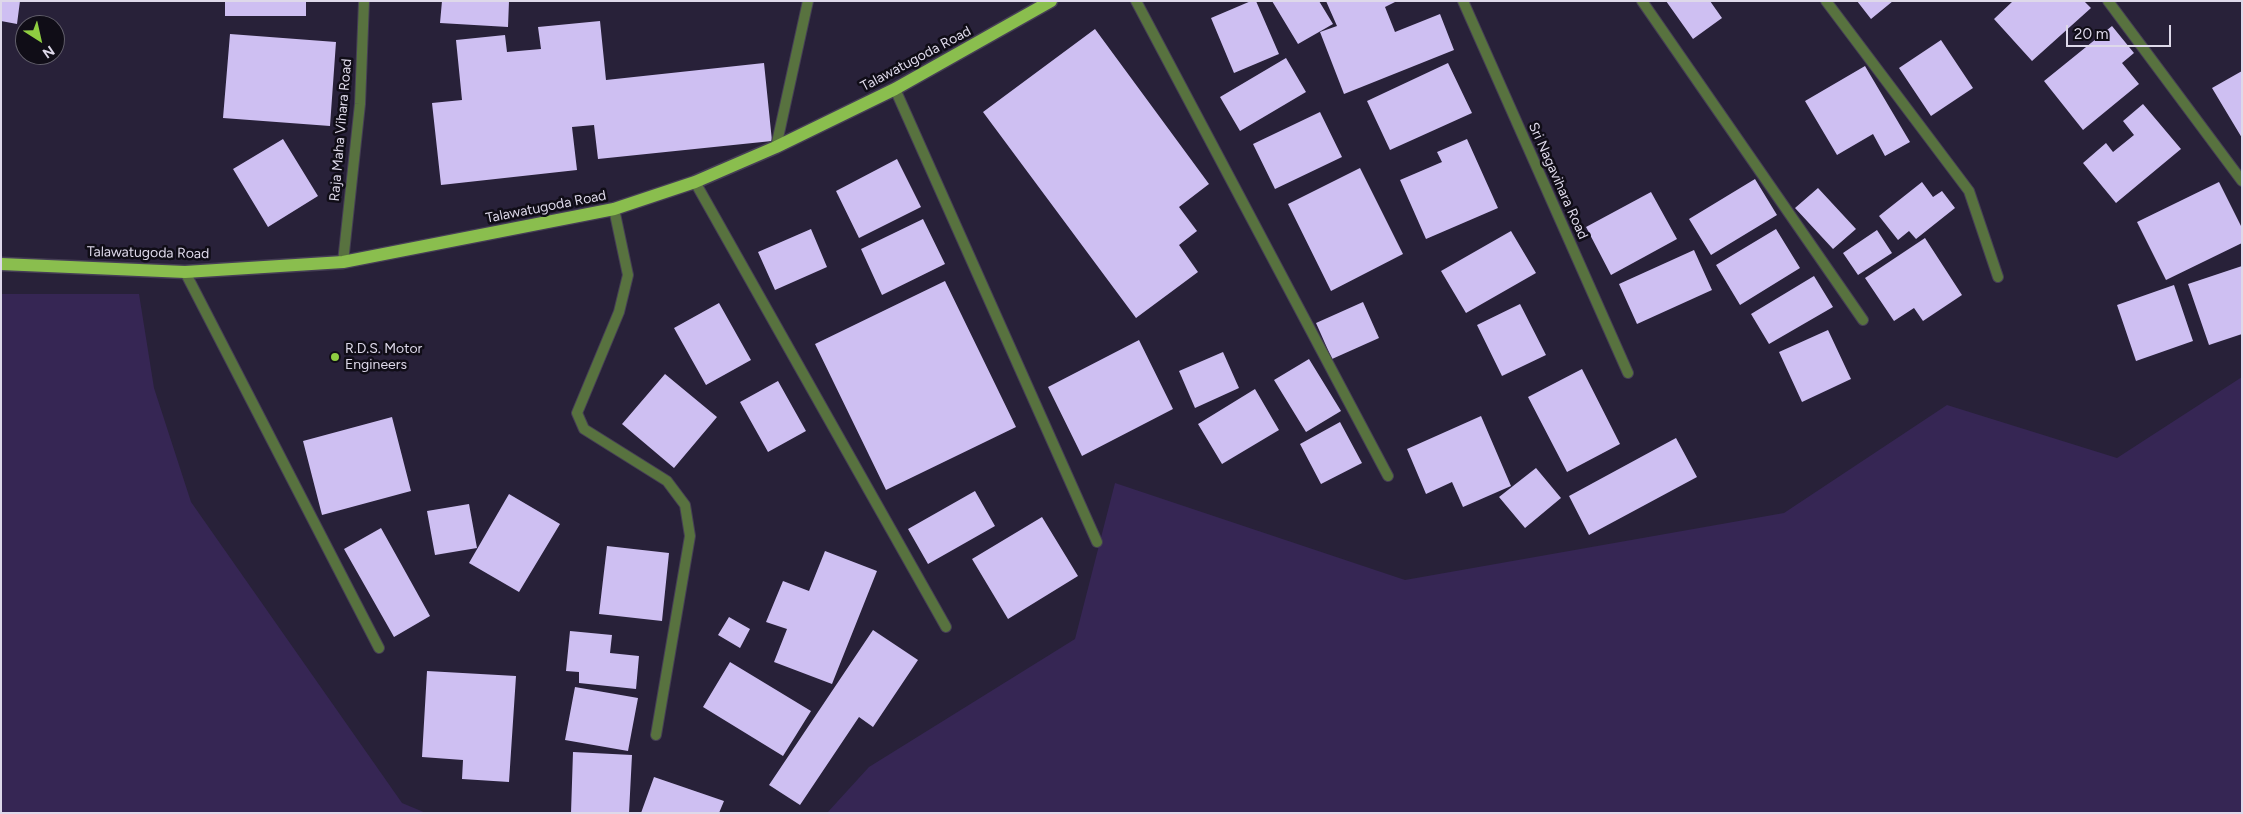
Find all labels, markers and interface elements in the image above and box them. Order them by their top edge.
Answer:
north arrow [15,15,65,65]
scale bar [2068,15,2173,47]
street label: Talawatugoda Road [858,23,974,95]
text: 20 m [2074,25,2108,43]
text: N [39,42,58,62]
street label: Raja Maha Vihara Road [326,58,356,202]
street label: Sri Nagavihara Road [1525,120,1591,242]
street label: Talawatugoda Road [484,187,608,227]
street label: Talawatugoda Road [87,244,209,262]
place label: R.D.S. Motor Engineers [345,341,422,374]
marker: R.D.S. Motor Engineers [329,351,341,363]

